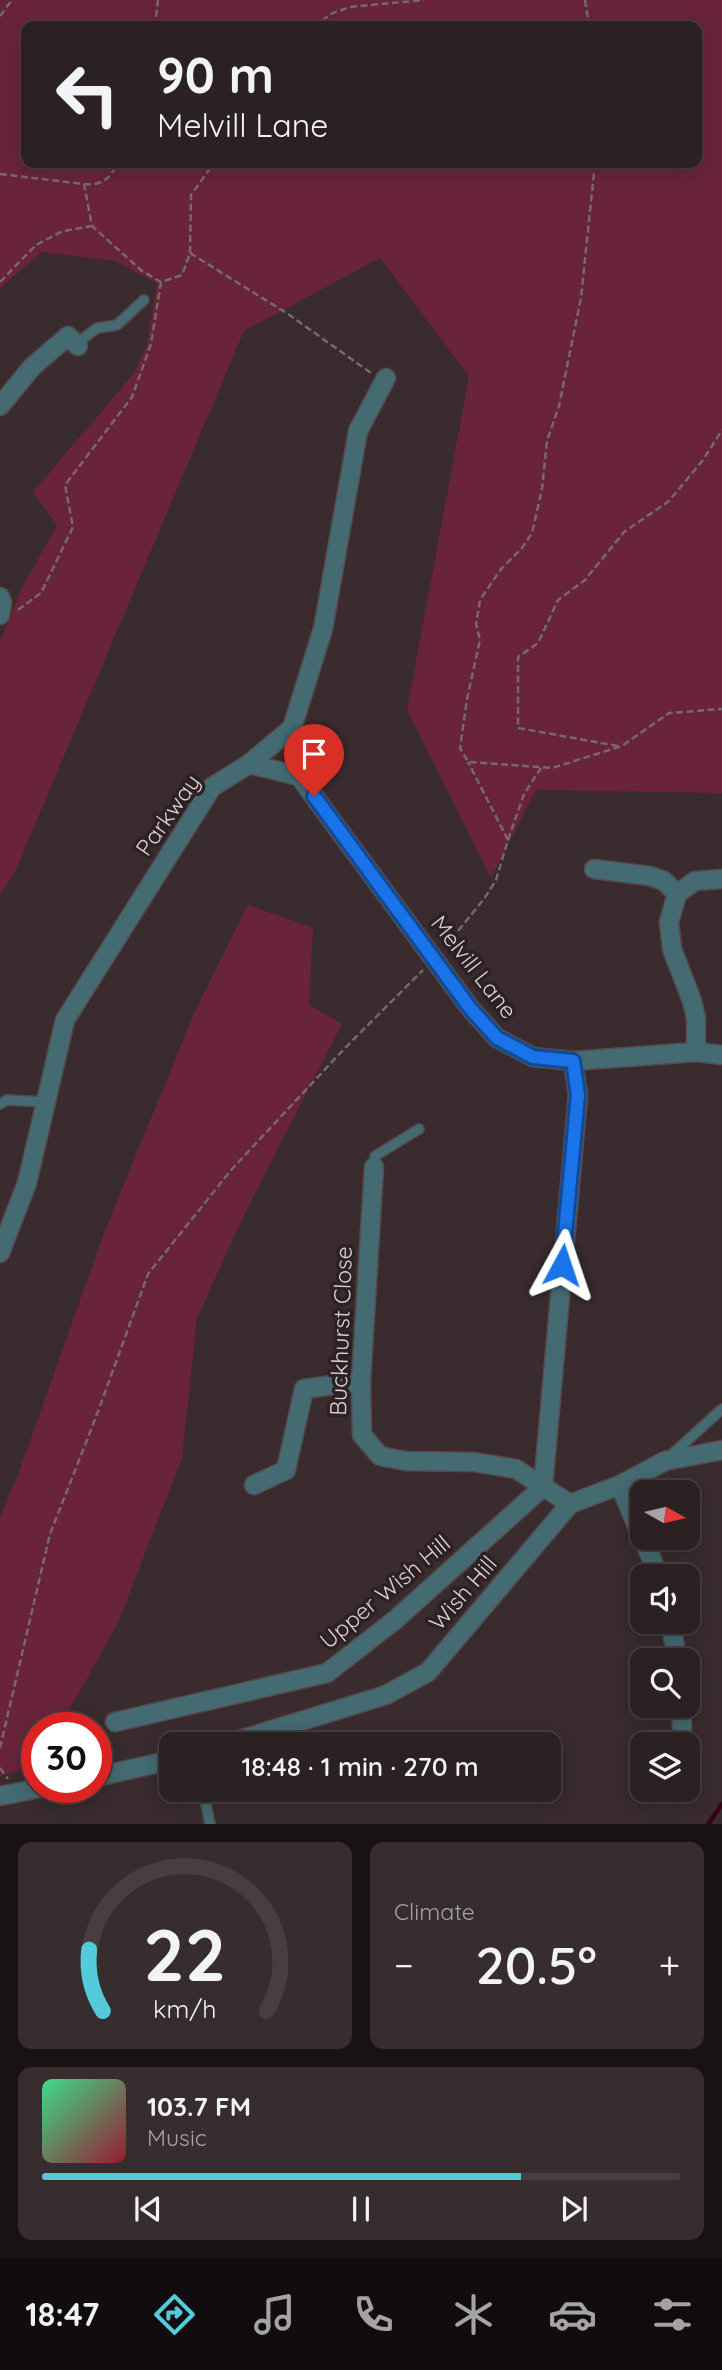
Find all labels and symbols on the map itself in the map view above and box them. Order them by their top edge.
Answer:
pin [284,724,344,796]
street label: Parkway [129,768,206,861]
street label: Melvill Lane [425,909,524,1024]
position arrow [525,1228,599,1302]
street label: Buckhurst Close [323,1246,358,1416]
north arrow [630,1480,700,1550]
street label: Upper Wish Hill [313,1529,456,1655]
street label: Wish Hill [422,1549,503,1636]
speed limit sign: 30 [21,1712,112,1803]

